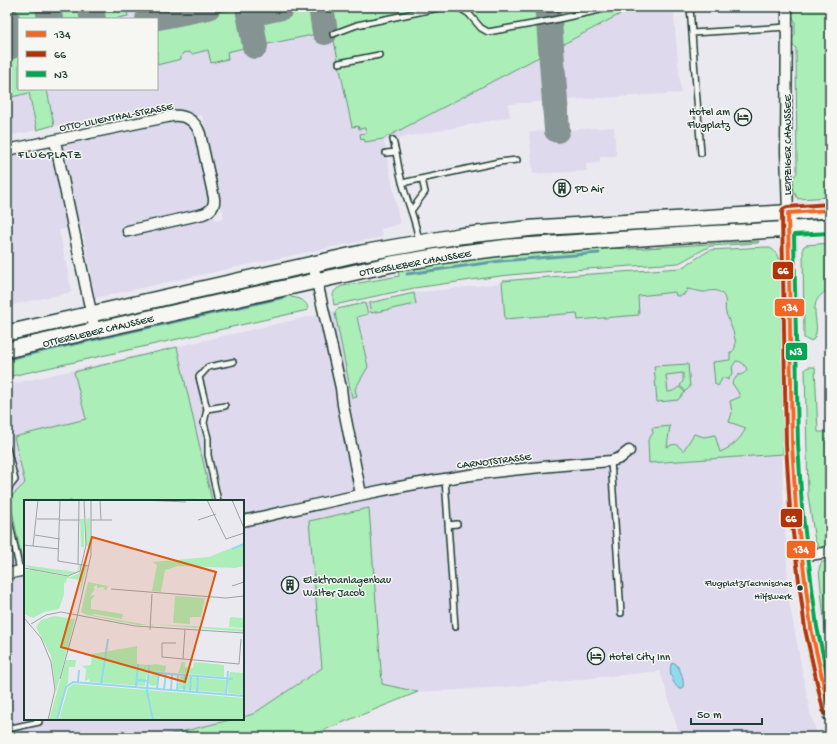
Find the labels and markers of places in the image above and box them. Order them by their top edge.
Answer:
place label: Hotel am Flugplatz [686,107,731,132]
hotel icon: Hotel am Flugplatz [733,107,753,127]
building icon: PD Air [552,178,572,198]
place label: PD Air [574,184,605,196]
building icon: Elektroanlagenbau Walter Jacob [280,575,300,595]
place label: Elektroanlagenbau Walter Jacob [303,575,391,600]
place label: Flugplatz/Technisches Hilfswerk [704,578,794,603]
marker: Flugplatz/Technisches Hilfswerk [795,583,805,593]
hotel icon: Hotel City Inn [586,646,606,666]
place label: Hotel City Inn [609,652,671,664]

